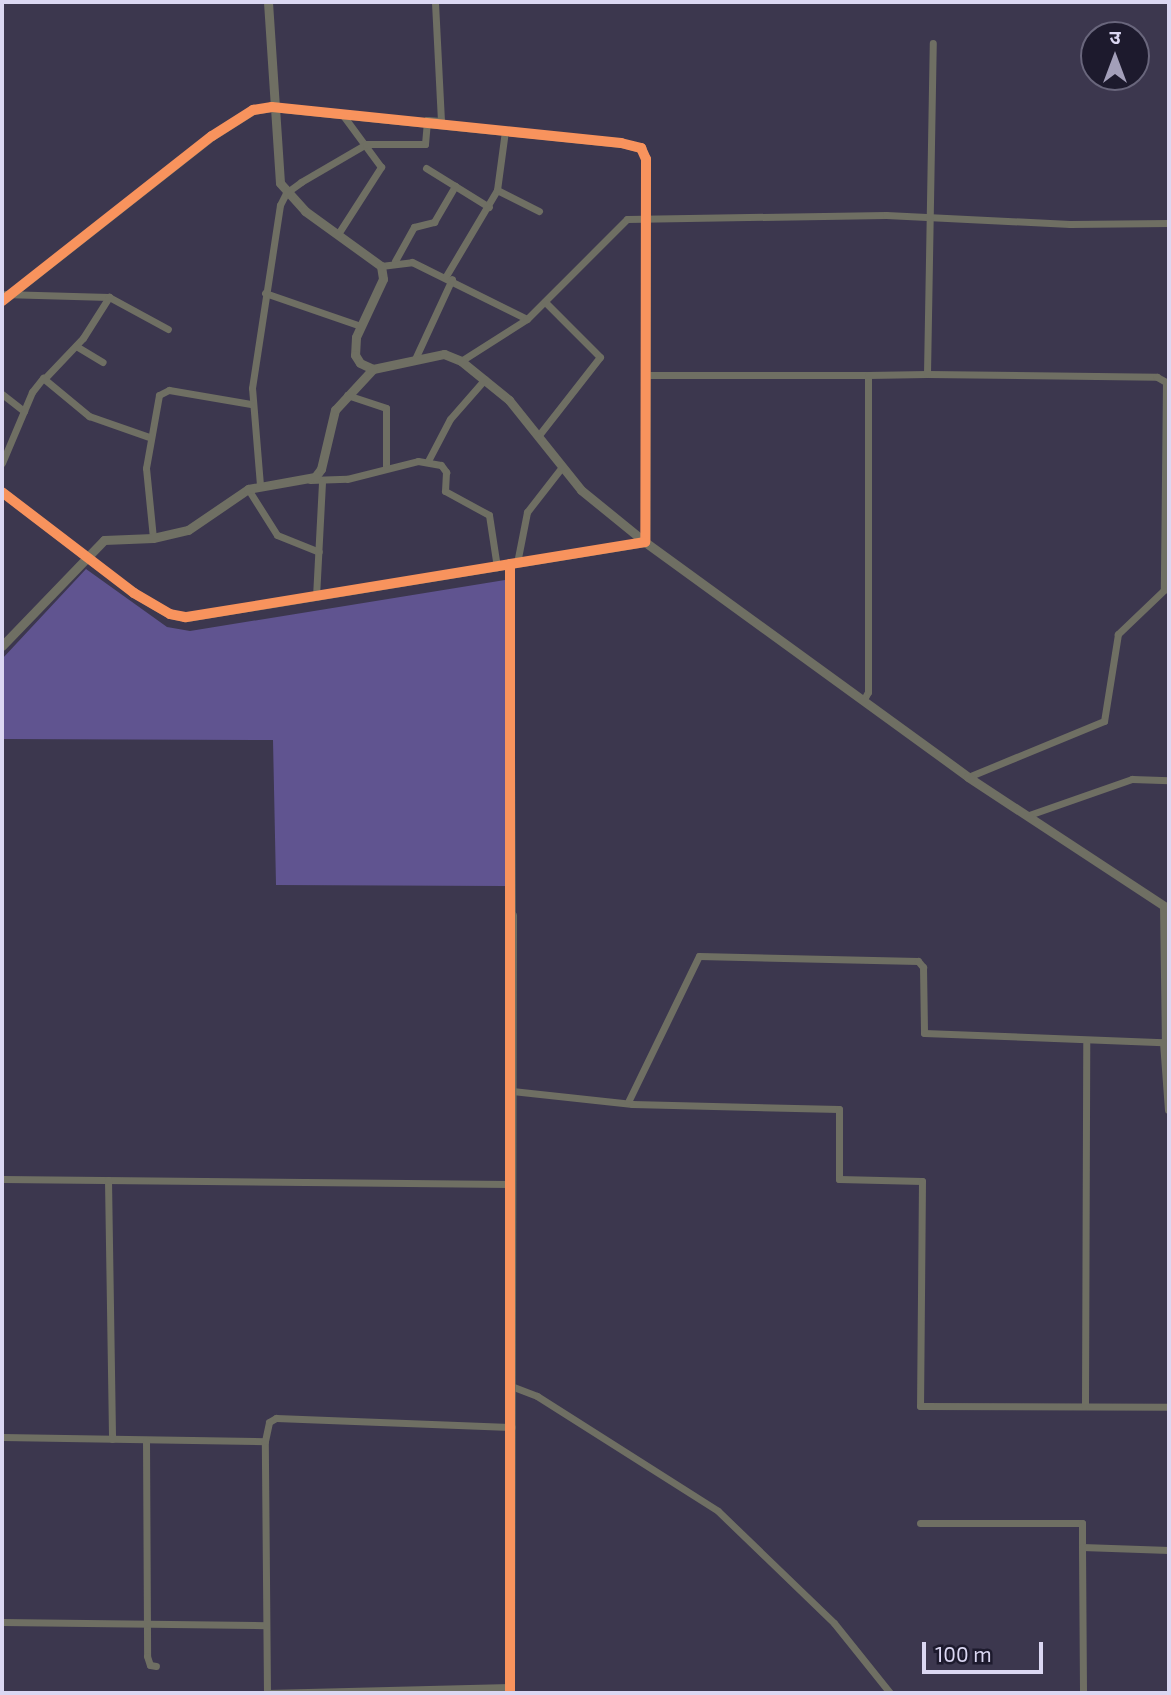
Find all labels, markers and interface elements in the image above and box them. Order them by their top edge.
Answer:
north arrow [1080,21,1150,91]
text: उ [1109,25,1121,48]
scale bar [926,1628,1047,1672]
text: 100 m [935,1641,992,1666]

